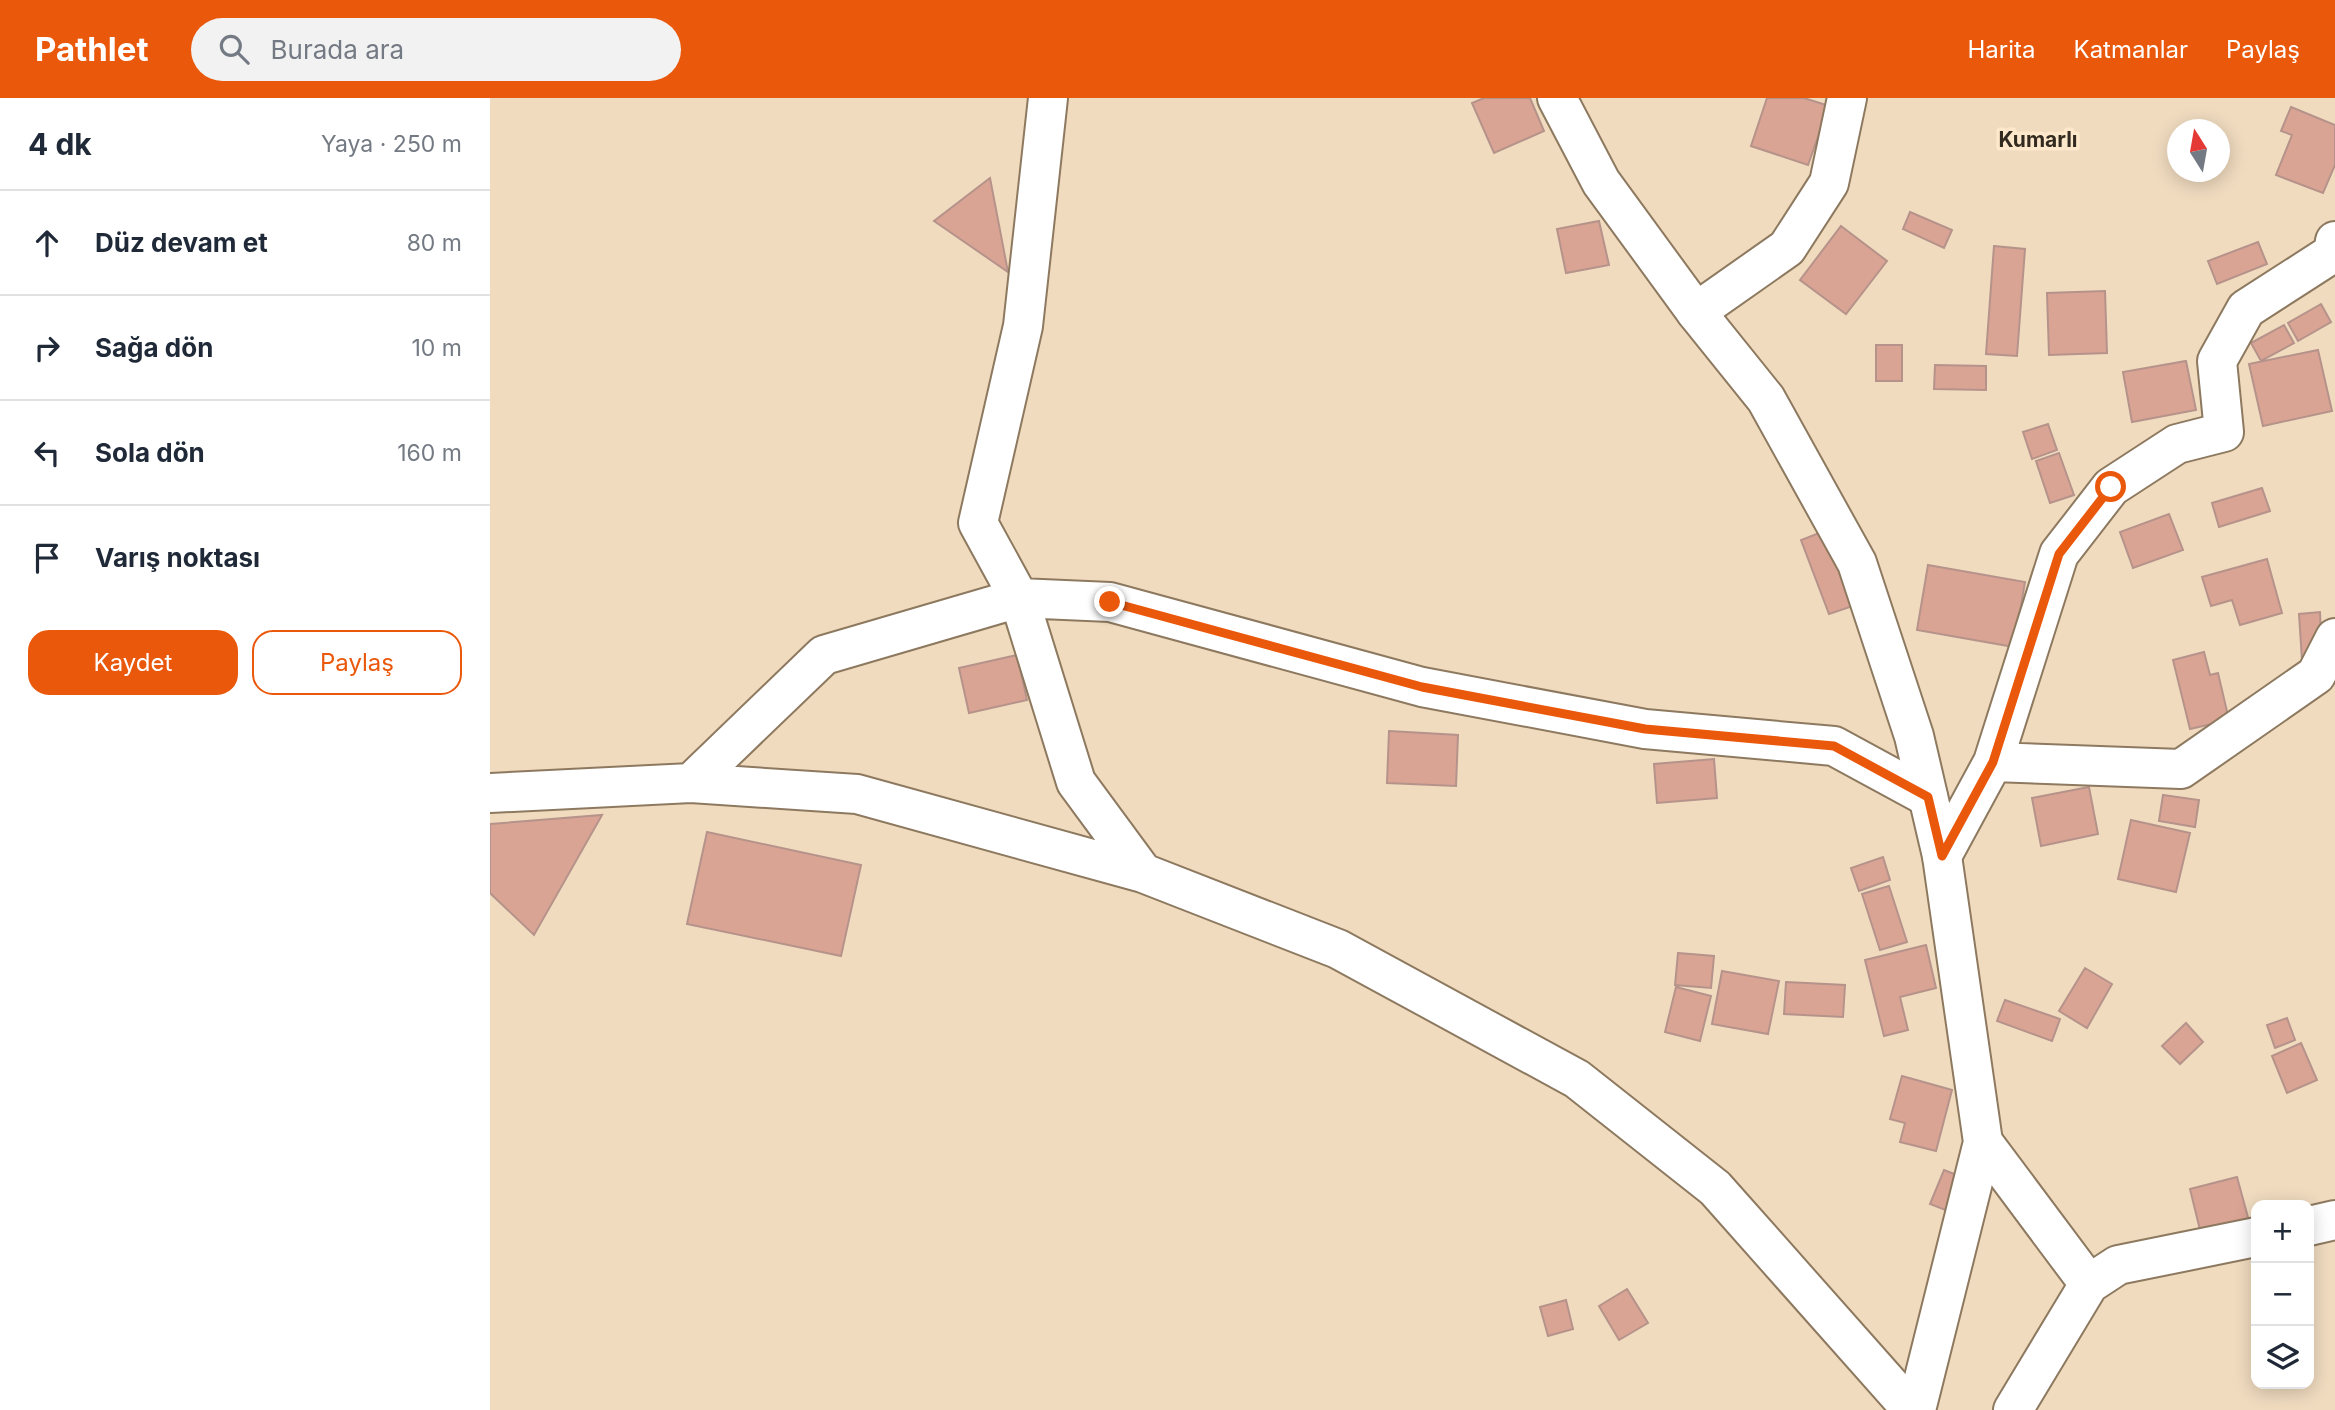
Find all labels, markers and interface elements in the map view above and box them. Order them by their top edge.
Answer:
search box [191,18,681,81]
text: Pathlet [35,29,149,69]
icon: search [215,30,253,68]
text: Burada ara [271,34,404,65]
text: Harita [1968,35,2036,64]
text: Katmanlar [2074,35,2188,64]
text: Paylaş [2226,35,2300,64]
north arrow [2167,119,2230,182]
text: 4 dk [28,126,92,162]
district label: Kumarlı [1998,127,2078,152]
text: Yaya · 250 m [321,130,462,158]
icon: ahead [28,224,66,262]
text: Düz devam et [95,227,268,258]
text: 80 m [407,229,462,257]
icon: right [28,329,66,367]
text: Sağa dön [95,332,213,363]
text: 10 m [412,334,462,362]
icon: left [28,434,66,472]
text: Sola dön [95,437,205,468]
text: 160 m [397,439,462,467]
route start [2095,471,2126,502]
icon: arrive [28,539,66,577]
text: Varış noktası [95,542,260,573]
route end [1094,586,1125,617]
button: Kaydet [28,630,238,695]
button: Paylaş [252,630,462,695]
map controls [2251,1200,2314,1389]
button: + [2251,1200,2314,1263]
button: − [2251,1263,2314,1326]
button: layers [2251,1326,2314,1389]

